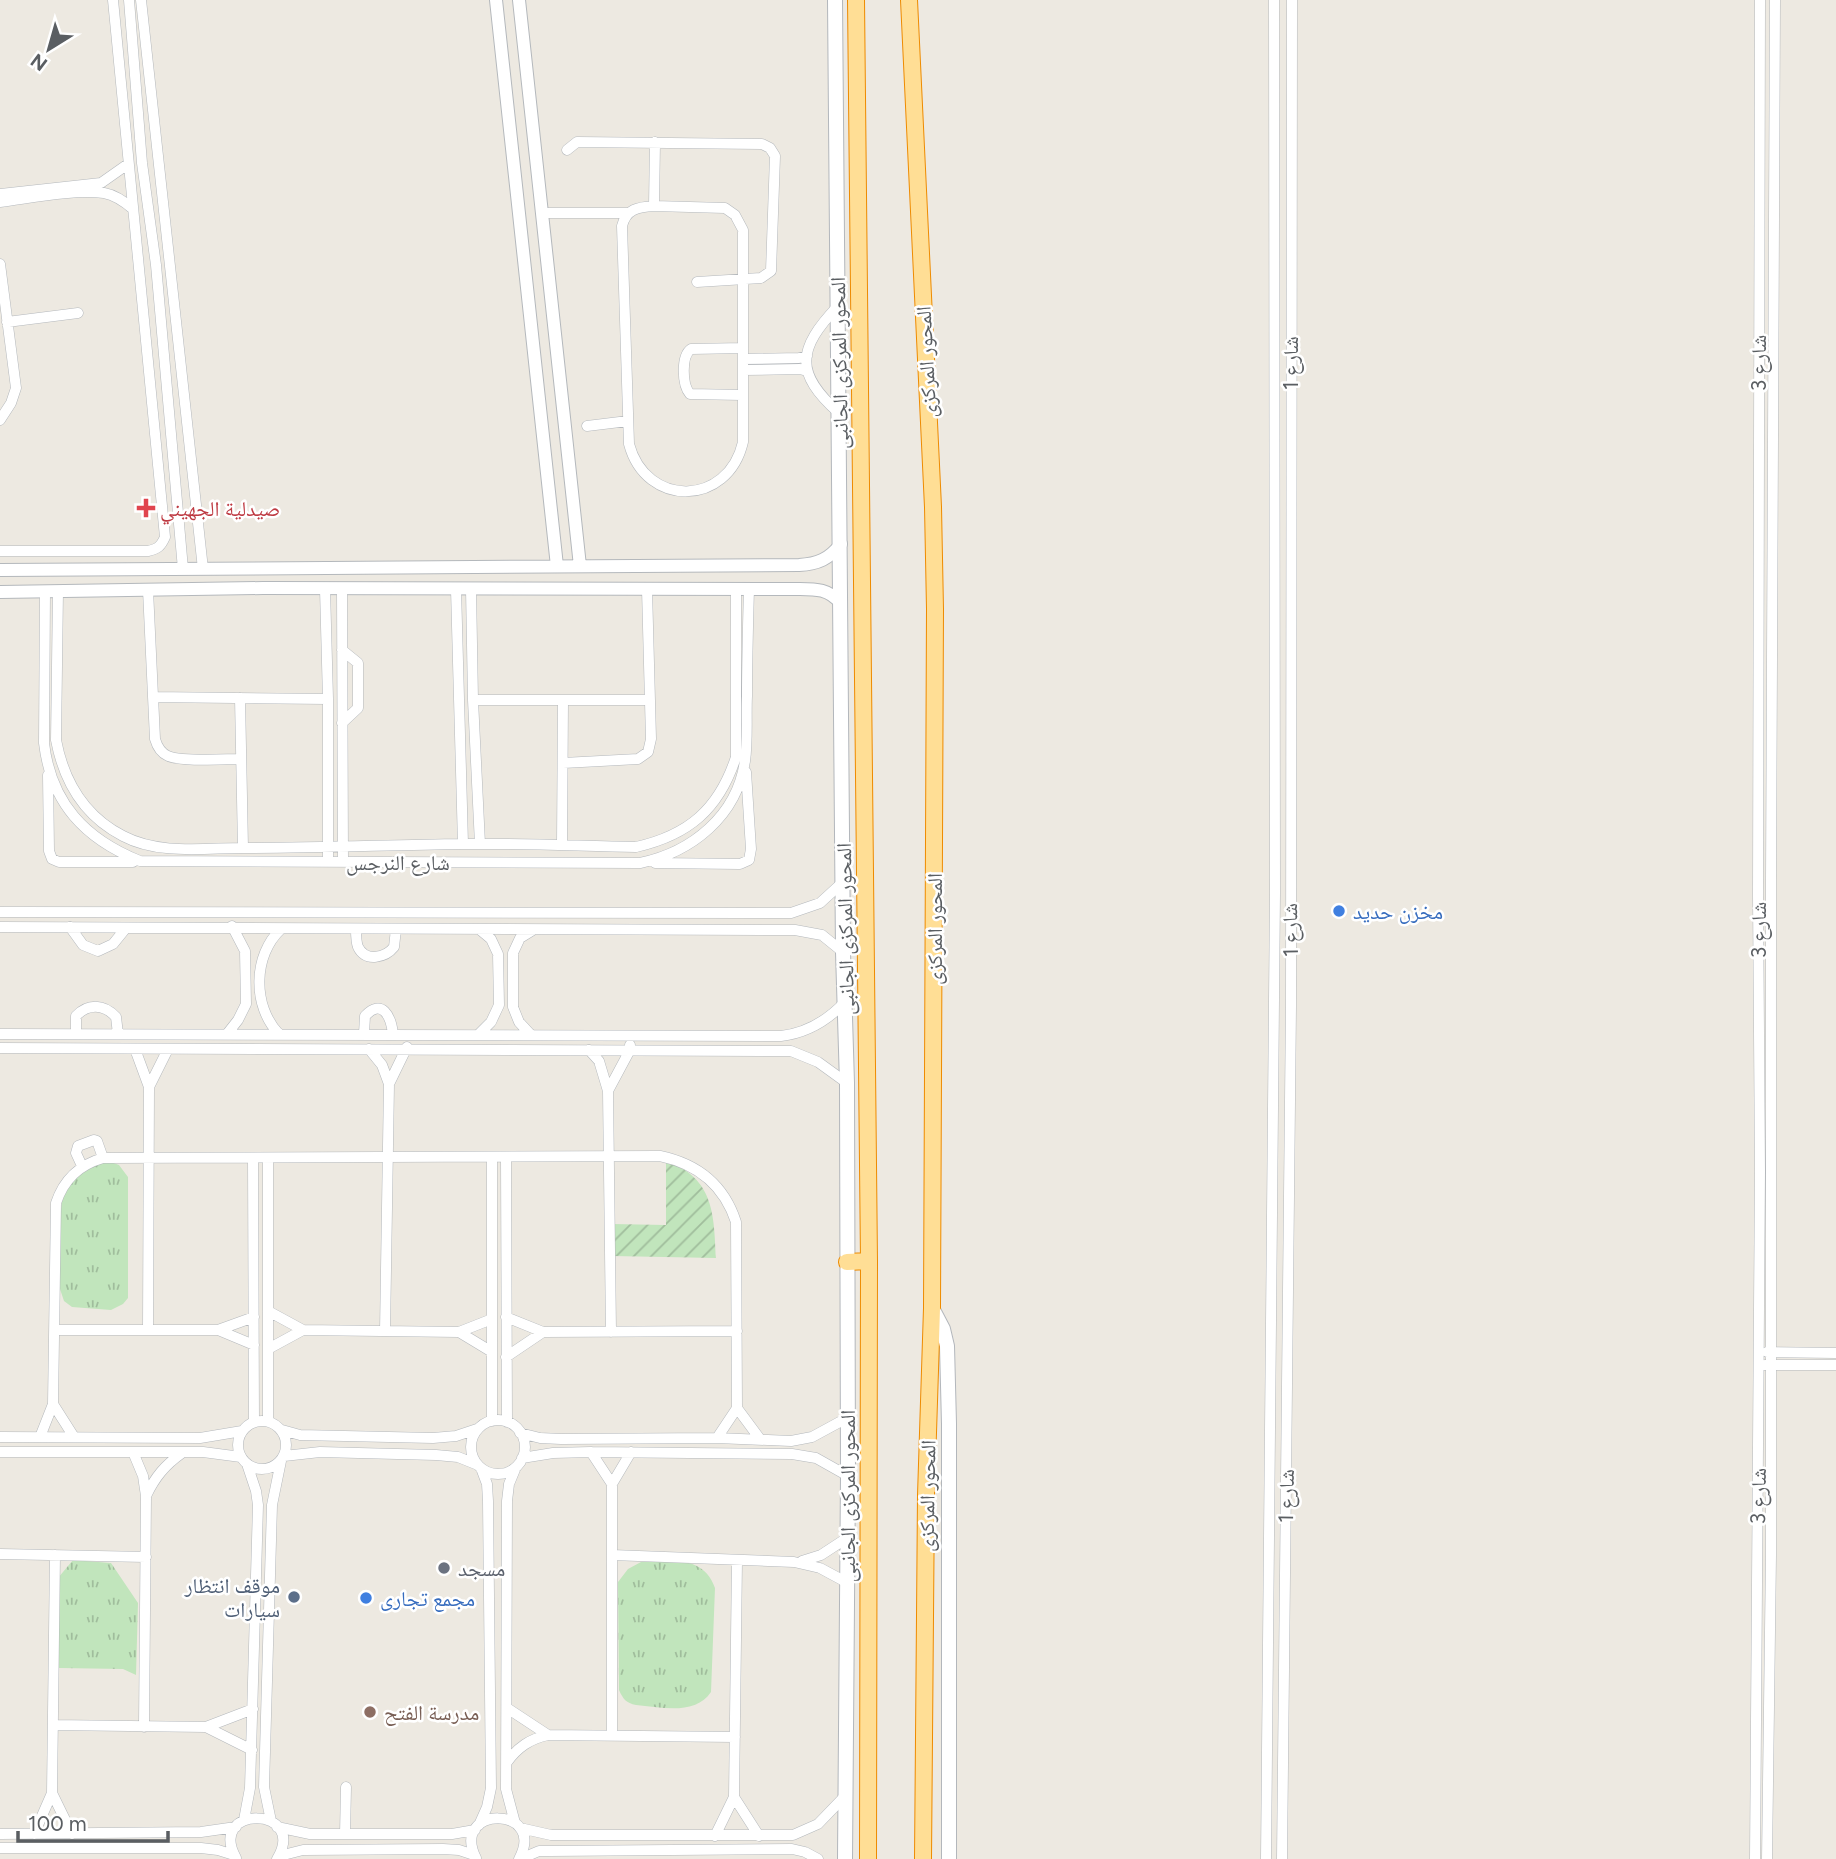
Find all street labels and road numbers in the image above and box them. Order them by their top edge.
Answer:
street label: المحور المركزى الجانبى [825,277,854,449]
street label: المحور المركزى [911,305,941,419]
street label: شارع 3 [1746,335,1772,391]
street label: شارع 1 [1278,336,1304,390]
street label: المحور المركزى الجانبى [831,843,860,1015]
street label: شارع النرجس [346,850,450,876]
street label: المحور المركزى [922,873,947,985]
street label: شارع 3 [1746,902,1772,958]
street label: شارع 1 [1277,903,1304,957]
street label: المحور المركزى الجانبى [835,1410,861,1582]
street label: المحور المركزى [914,1440,940,1552]
street label: شارع 3 [1745,1468,1772,1525]
street label: شارع 1 [1273,1469,1300,1523]

